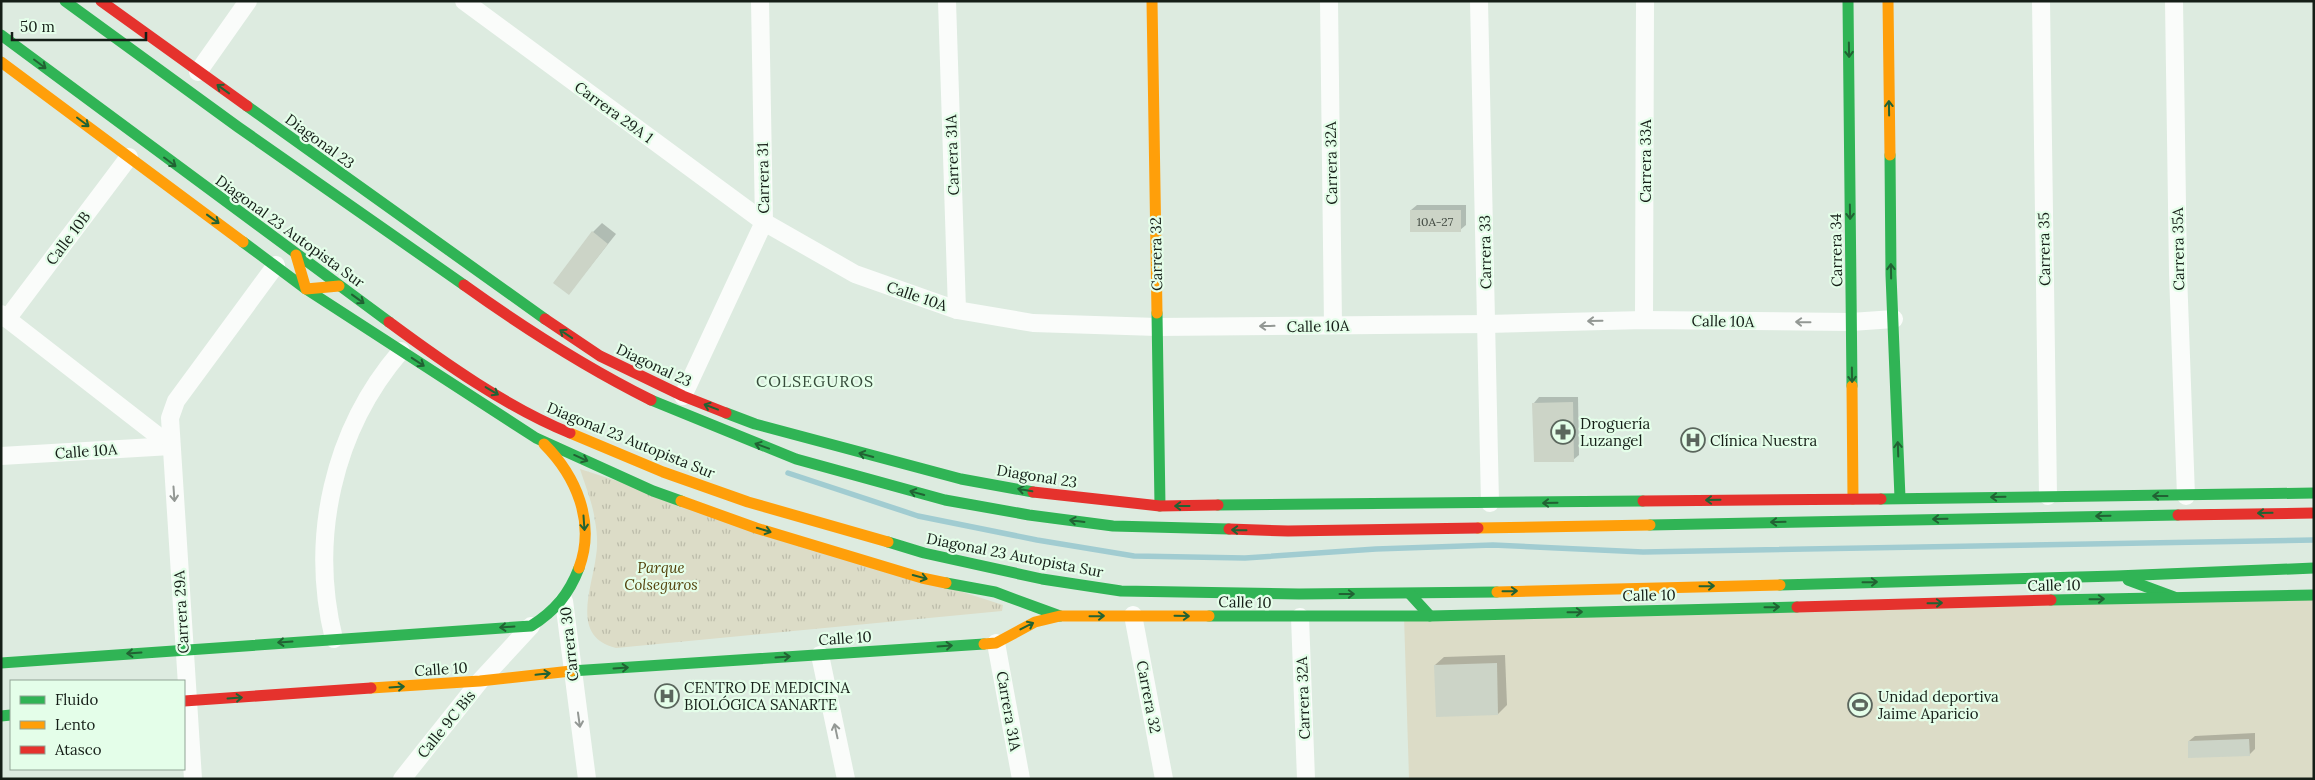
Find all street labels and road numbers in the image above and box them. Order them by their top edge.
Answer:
street label: Carrera 29A 1 [571,77,657,147]
street label: Diagonal 23 [282,109,358,173]
street label: Carrera 31A [941,114,963,196]
street label: Carrera 33A [1636,119,1655,203]
street label: Carrera 32A [1321,121,1341,205]
street label: Carrera 31 [753,142,773,214]
street label: Diagonal 23 Autopista Sur [212,171,369,292]
street label: Calle 10B [42,207,94,269]
street label: Carrera 35A [2168,207,2188,291]
street label: Carrera 35 [2034,212,2054,286]
street label: Carrera 34 [1826,213,1846,287]
street label: Carrera 33 [1475,215,1495,289]
street label: Carrera 32 [1146,217,1166,291]
street label: Calle 10A [884,277,950,315]
street label: Calle 10A [1692,311,1755,331]
street label: Calle 10A [1287,316,1350,336]
street label: Diagonal 23 [613,339,695,391]
street label: Diagonal 23 Autopista Sur [544,398,718,483]
street label: Calle 10A [54,439,118,463]
street label: Diagonal 23 [995,460,1079,492]
street label: Diagonal 23 Autopista Sur [925,529,1105,582]
street label: Carrera 29A [169,569,193,654]
street label: Calle 10 [2027,575,2081,595]
street label: Calle 10 [1622,585,1676,605]
street label: Calle 10 [1218,592,1272,612]
street label: Carrera 30 [556,606,582,682]
street label: Calle 10 [818,627,872,649]
street label: Carrera 32A [1292,656,1314,740]
street label: Calle 10 [414,658,468,680]
street label: Carrera 32 [1133,659,1165,735]
street label: Carrera 31A [993,670,1025,753]
street label: Calle 9C Bis [413,686,479,762]

